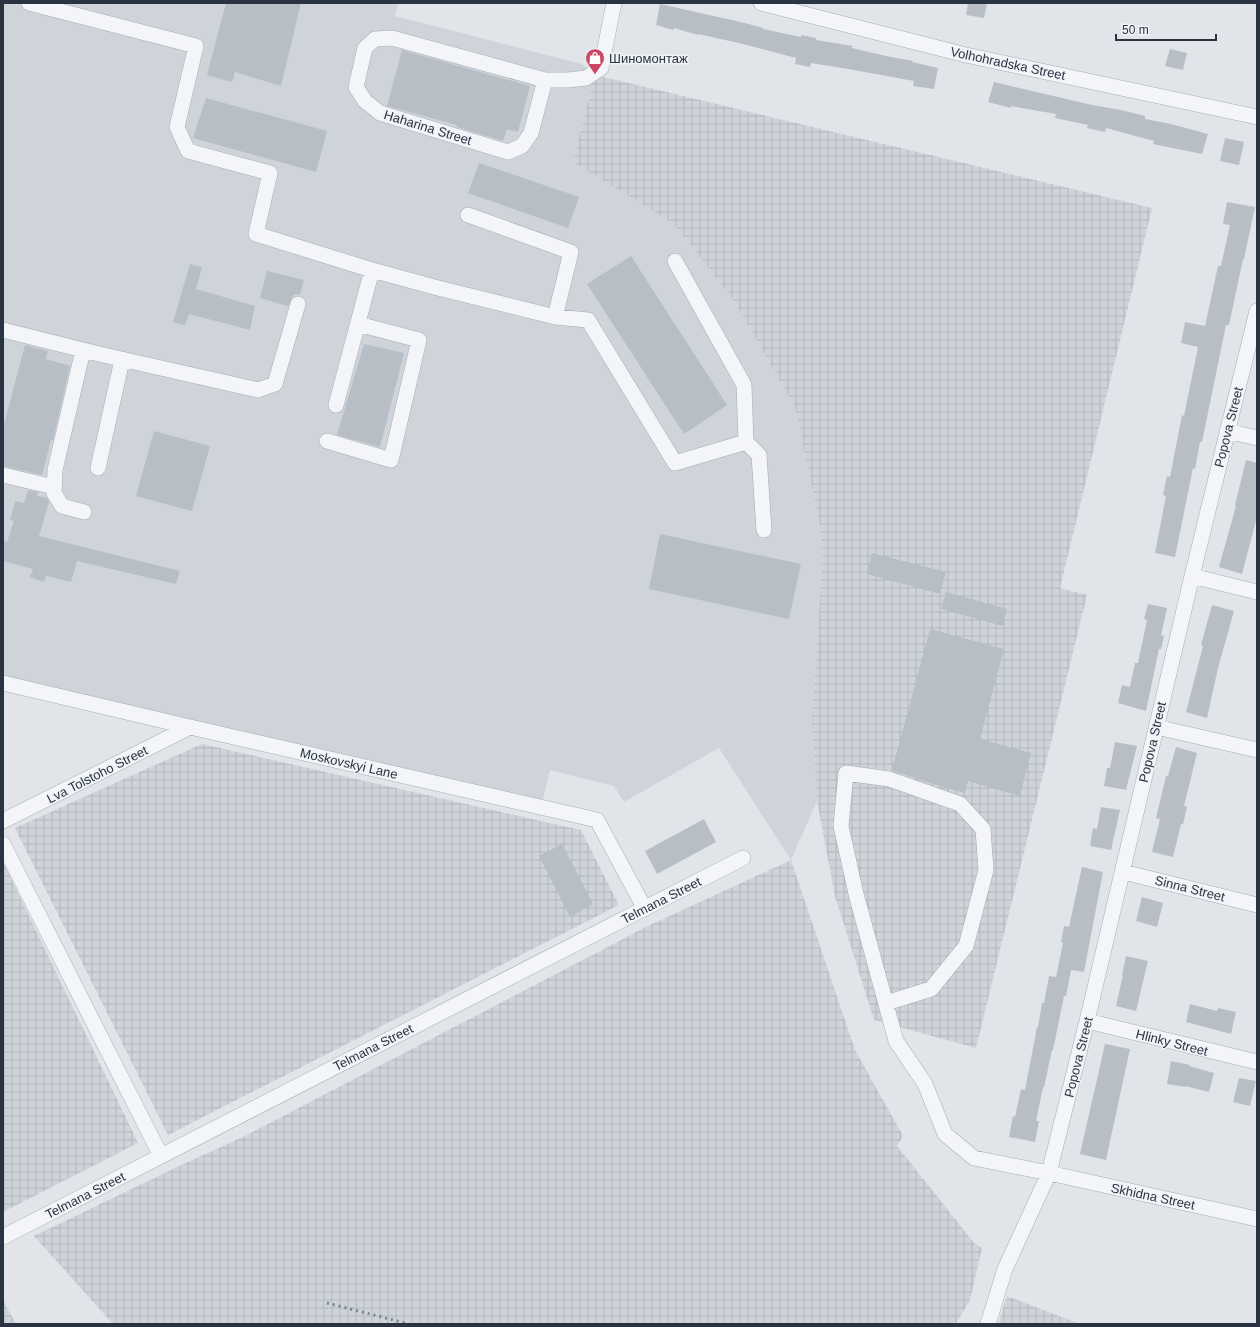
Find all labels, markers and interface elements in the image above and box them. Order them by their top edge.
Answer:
scale bar [1116,16,1216,42]
text: 50 m [1122,23,1149,37]
street label: Volhohradska Street [949,44,1067,83]
shop icon: Шиномонтаж [584,47,606,75]
place label: Шиномонтаж [609,51,688,66]
street label: Haharina Street [382,107,474,148]
street label: Popova Street [1211,385,1246,469]
street label: Popova Street [1136,700,1169,784]
street label: Lva Tolstoho Street [44,742,150,806]
street label: Moskovskyi Lane [299,745,399,782]
street label: Sinna Street [1153,873,1227,905]
street label: Telmana Street [619,874,704,927]
street label: Popova Street [1061,1015,1096,1099]
street label: Telmana Street [331,1021,416,1074]
street label: Hlinky Street [1134,1026,1210,1059]
street label: Telmana Street [43,1169,128,1222]
street label: Skhidna Street [1110,1180,1197,1213]

